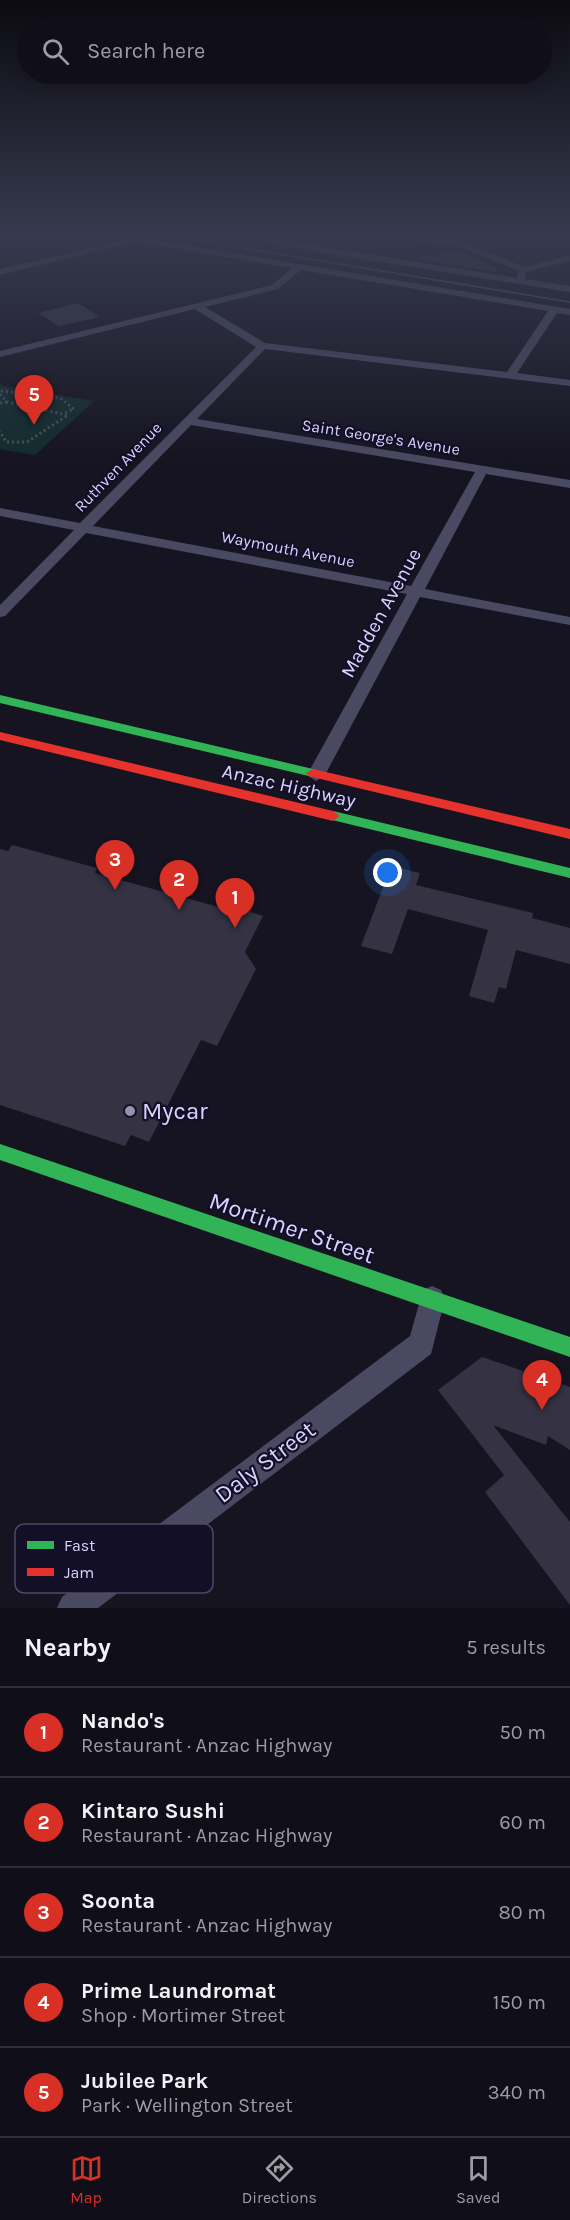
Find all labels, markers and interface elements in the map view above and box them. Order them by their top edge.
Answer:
search box [18,18,552,84]
icon: search [39,35,72,68]
text: Search here [87,38,205,64]
pin: 5 [15,376,54,425]
street label: Saint George's Avenue [301,415,461,459]
street label: Ruthven Avenue [70,418,166,516]
street label: Waymouth Avenue [220,527,356,571]
street label: Madden Avenue [336,544,426,682]
street label: Anzac Highway [220,759,358,813]
pin: 3 [96,840,134,890]
your location [373,858,402,887]
pin: 2 [160,860,198,910]
pin: 1 [216,878,254,928]
place label: Mycar [142,1097,208,1125]
marker: Mycar [123,1104,137,1118]
street label: Mortimer Street [205,1187,379,1269]
pin: 4 [522,1360,562,1410]
street label: Daly Street [209,1415,321,1509]
legend [15,1524,213,1593]
text: Fast [64,1536,95,1555]
text: Jam [64,1563,94,1582]
text: Nearby [24,1632,111,1663]
text: 5 results [466,1636,546,1659]
text: Nando's [81,1708,165,1734]
text: 1 [40,1721,47,1744]
text: 50 m [499,1721,546,1744]
text: Restaurant · Anzac Highway [81,1734,332,1757]
text: Kintaro Sushi [81,1798,225,1824]
text: 2 [37,1811,50,1834]
text: 60 m [499,1811,546,1834]
text: Restaurant · Anzac Highway [81,1824,332,1847]
text: Soonta [81,1888,155,1914]
text: 3 [37,1901,50,1924]
text: 80 m [498,1901,546,1924]
text: Restaurant · Anzac Highway [81,1914,332,1937]
text: Prime Laundromat [81,1978,276,2004]
text: 4 [38,1991,49,2014]
text: 150 m [493,1991,546,2014]
text: Shop · Mortimer Street [81,2004,285,2027]
text: Jubilee Park [81,2068,208,2094]
text: 5 [38,2081,49,2104]
text: 340 m [488,2081,546,2104]
text: Park · Wellington Street [81,2094,293,2117]
tab: Map [70,2152,103,2207]
tab: Directions [242,2152,317,2207]
tab: Saved [456,2152,500,2207]

